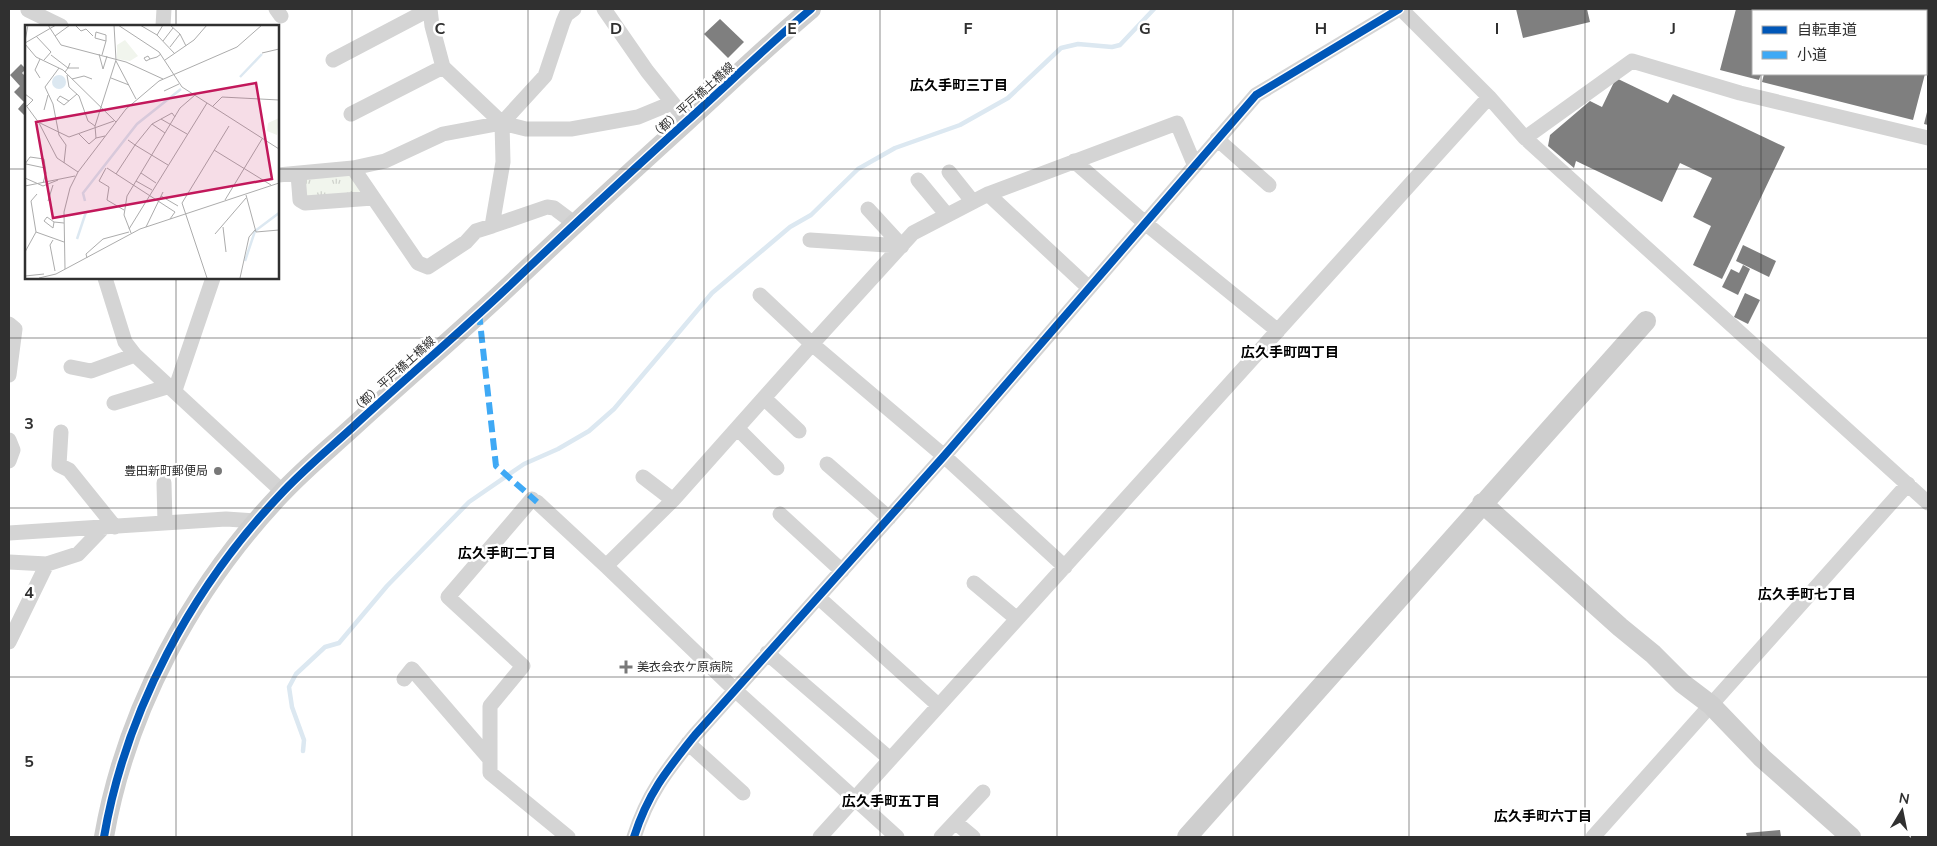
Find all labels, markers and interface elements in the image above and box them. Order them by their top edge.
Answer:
legend [1752,10,1927,75]
text: C [435,18,446,40]
text: D [610,18,622,40]
text: E [787,18,797,40]
text: F [964,18,973,40]
text: G [1139,18,1151,40]
text: H [1315,18,1327,40]
text: I [1495,18,1499,40]
text: J [1669,18,1676,40]
text: 自転車道 [1797,20,1857,40]
inset map [25,25,279,279]
text: 小道 [1797,45,1827,65]
street label: （都）平戸橋土橋線 [647,59,737,143]
district label: 広久手町三丁目 [910,76,1008,95]
street label: （都）平戸橋土橋線 [348,333,438,417]
district label: 広久手町四丁目 [1241,343,1339,362]
text: 3 [24,413,34,435]
place label: 豊田新町郵便局 [124,463,208,479]
marker: 豊田新町郵便局 [212,465,224,477]
district label: 広久手町二丁目 [458,544,556,563]
text: 4 [24,582,34,604]
district label: 広久手町七丁目 [1758,585,1856,604]
place label: 美衣会衣ケ原病院 [637,659,733,675]
marker: 美衣会衣ケ原病院 [619,660,633,674]
text: 5 [24,751,34,773]
north arrow [1877,786,1927,836]
text: N [1897,788,1911,809]
district label: 広久手町五丁目 [842,792,940,811]
district label: 広久手町六丁目 [1494,807,1592,826]

